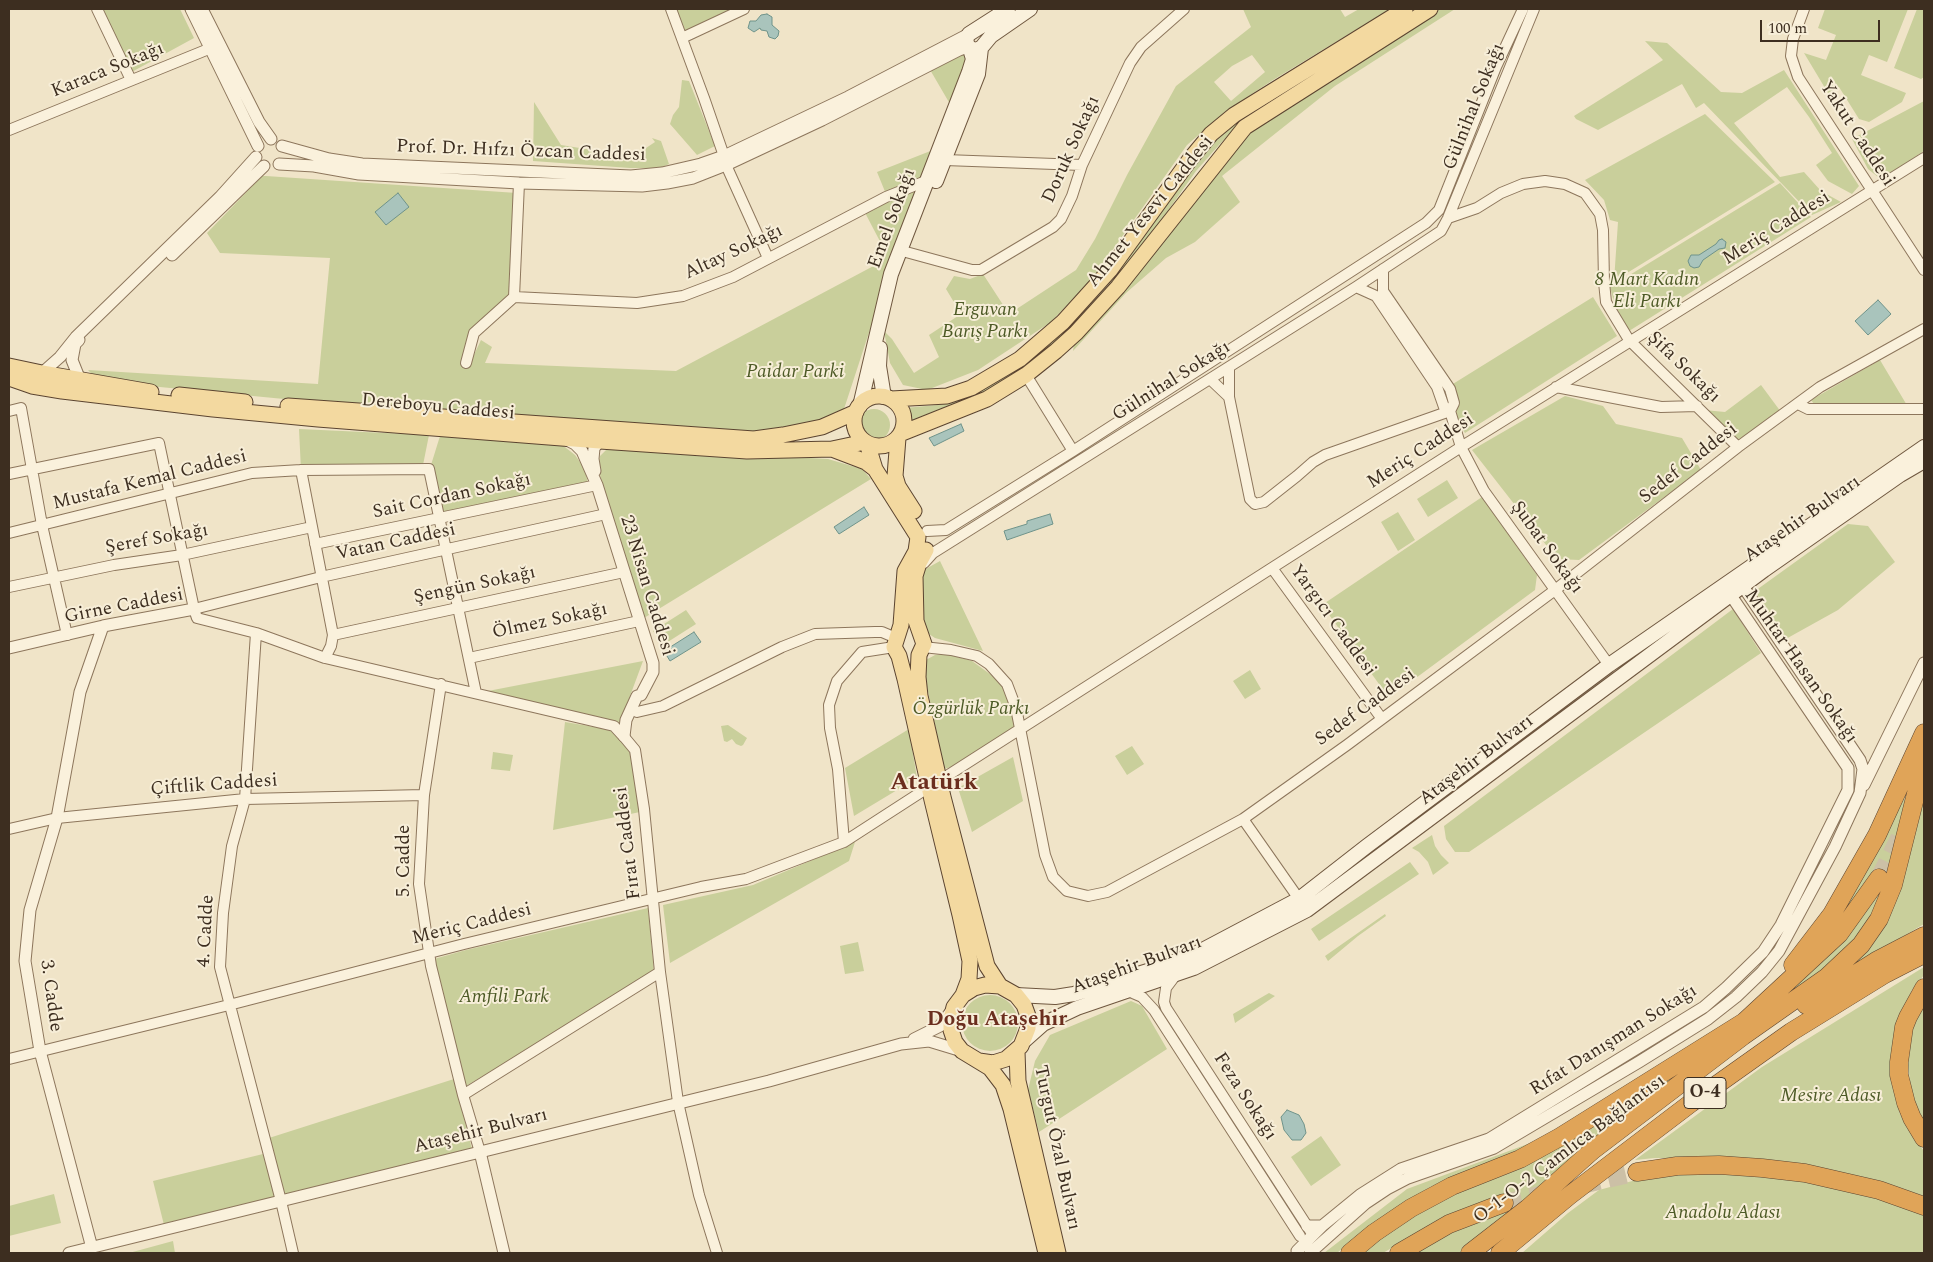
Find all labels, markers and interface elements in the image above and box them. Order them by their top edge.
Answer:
scale bar [1763,10,1883,42]
text: 100 m [1768,17,1807,40]
street label: Karaca Sokağı [48,38,168,104]
street label: Gülnihal Sokağı [1439,40,1511,174]
street label: Yakut Caddesi [1813,77,1899,191]
street label: Doruk Sokağı [1038,93,1106,207]
street label: Ahmet Yesevi Caddesi [1083,132,1219,292]
street label: Prof. Dr. Hıfzı Özcan Caddesi [396,136,646,168]
street label: Emel Sokağı [864,166,922,272]
street label: Meriç Caddesi [1719,187,1835,271]
street label: Altay Sokağı [681,220,787,286]
park label: 8 Mart Kadın Eli Parkı [1595,270,1699,314]
park label: Erguvan Barış Parkı [942,300,1028,344]
street label: Şifa Sokağı [1642,327,1724,409]
street label: Gülnihal Sokağı [1109,337,1235,427]
park label: Paidar Parki [746,362,844,384]
street label: Dereboyu Caddesi [360,390,516,426]
street label: Meriç Caddesi [1363,409,1479,495]
street label: Sedef Caddesi [1635,419,1743,509]
street label: Mustafa Kemal Caddesi [51,446,249,516]
street label: Sait Cordan Sokağı [371,469,533,525]
street label: Ataşehir Bulvarı [1740,471,1866,569]
street label: Şubat Sokağı [1505,497,1587,599]
street label: 23 Nisan Caddesi [614,513,678,659]
street label: Vatan Caddesi [334,519,458,567]
street label: Şeref Sokağı [104,520,210,560]
street label: Yargıcı Caddesi [1284,561,1380,681]
street label: Şengün Sokağı [412,562,538,610]
street label: Girne Caddesi [63,584,185,630]
street label: Muhtar Hasan Sokağı [1738,586,1862,748]
street label: Ölmez Sokağı [490,599,610,645]
street label: Sedef Caddesi [1311,664,1421,752]
park label: Özgürlük Parkı [913,699,1029,721]
street label: Ataşehir Bulvarı [1415,711,1539,811]
street label: Çiftlik Caddesi [150,770,278,802]
district label: Atatürk [890,770,978,798]
street label: Fırat Caddesi [611,785,647,901]
street label: 5. Cadde [394,825,416,897]
street label: 4. Cadde [194,894,220,968]
street label: Meriç Caddesi [410,899,534,951]
street label: Ataşehir Bulvarı [1069,932,1205,1000]
street label: 3. Cadde [34,959,66,1033]
street label: Rıfat Danışman Sokağı [1526,980,1702,1102]
park label: Amfili Park [459,987,549,1009]
district label: Doğu Ataşehir [927,1008,1067,1034]
street label: Feza Sokağı [1207,1049,1281,1145]
street label: Turgut Özal Bulvarı [1027,1063,1085,1233]
street label: O-1-O-2 Çamlıca Bağlantısı [1469,1070,1671,1230]
road number: O-4 [1684,1078,1726,1108]
park label: Mesire Adası [1780,1086,1882,1108]
street label: Ataşehir Bulvarı [412,1104,550,1160]
park label: Anadolu Adası [1665,1203,1781,1225]

